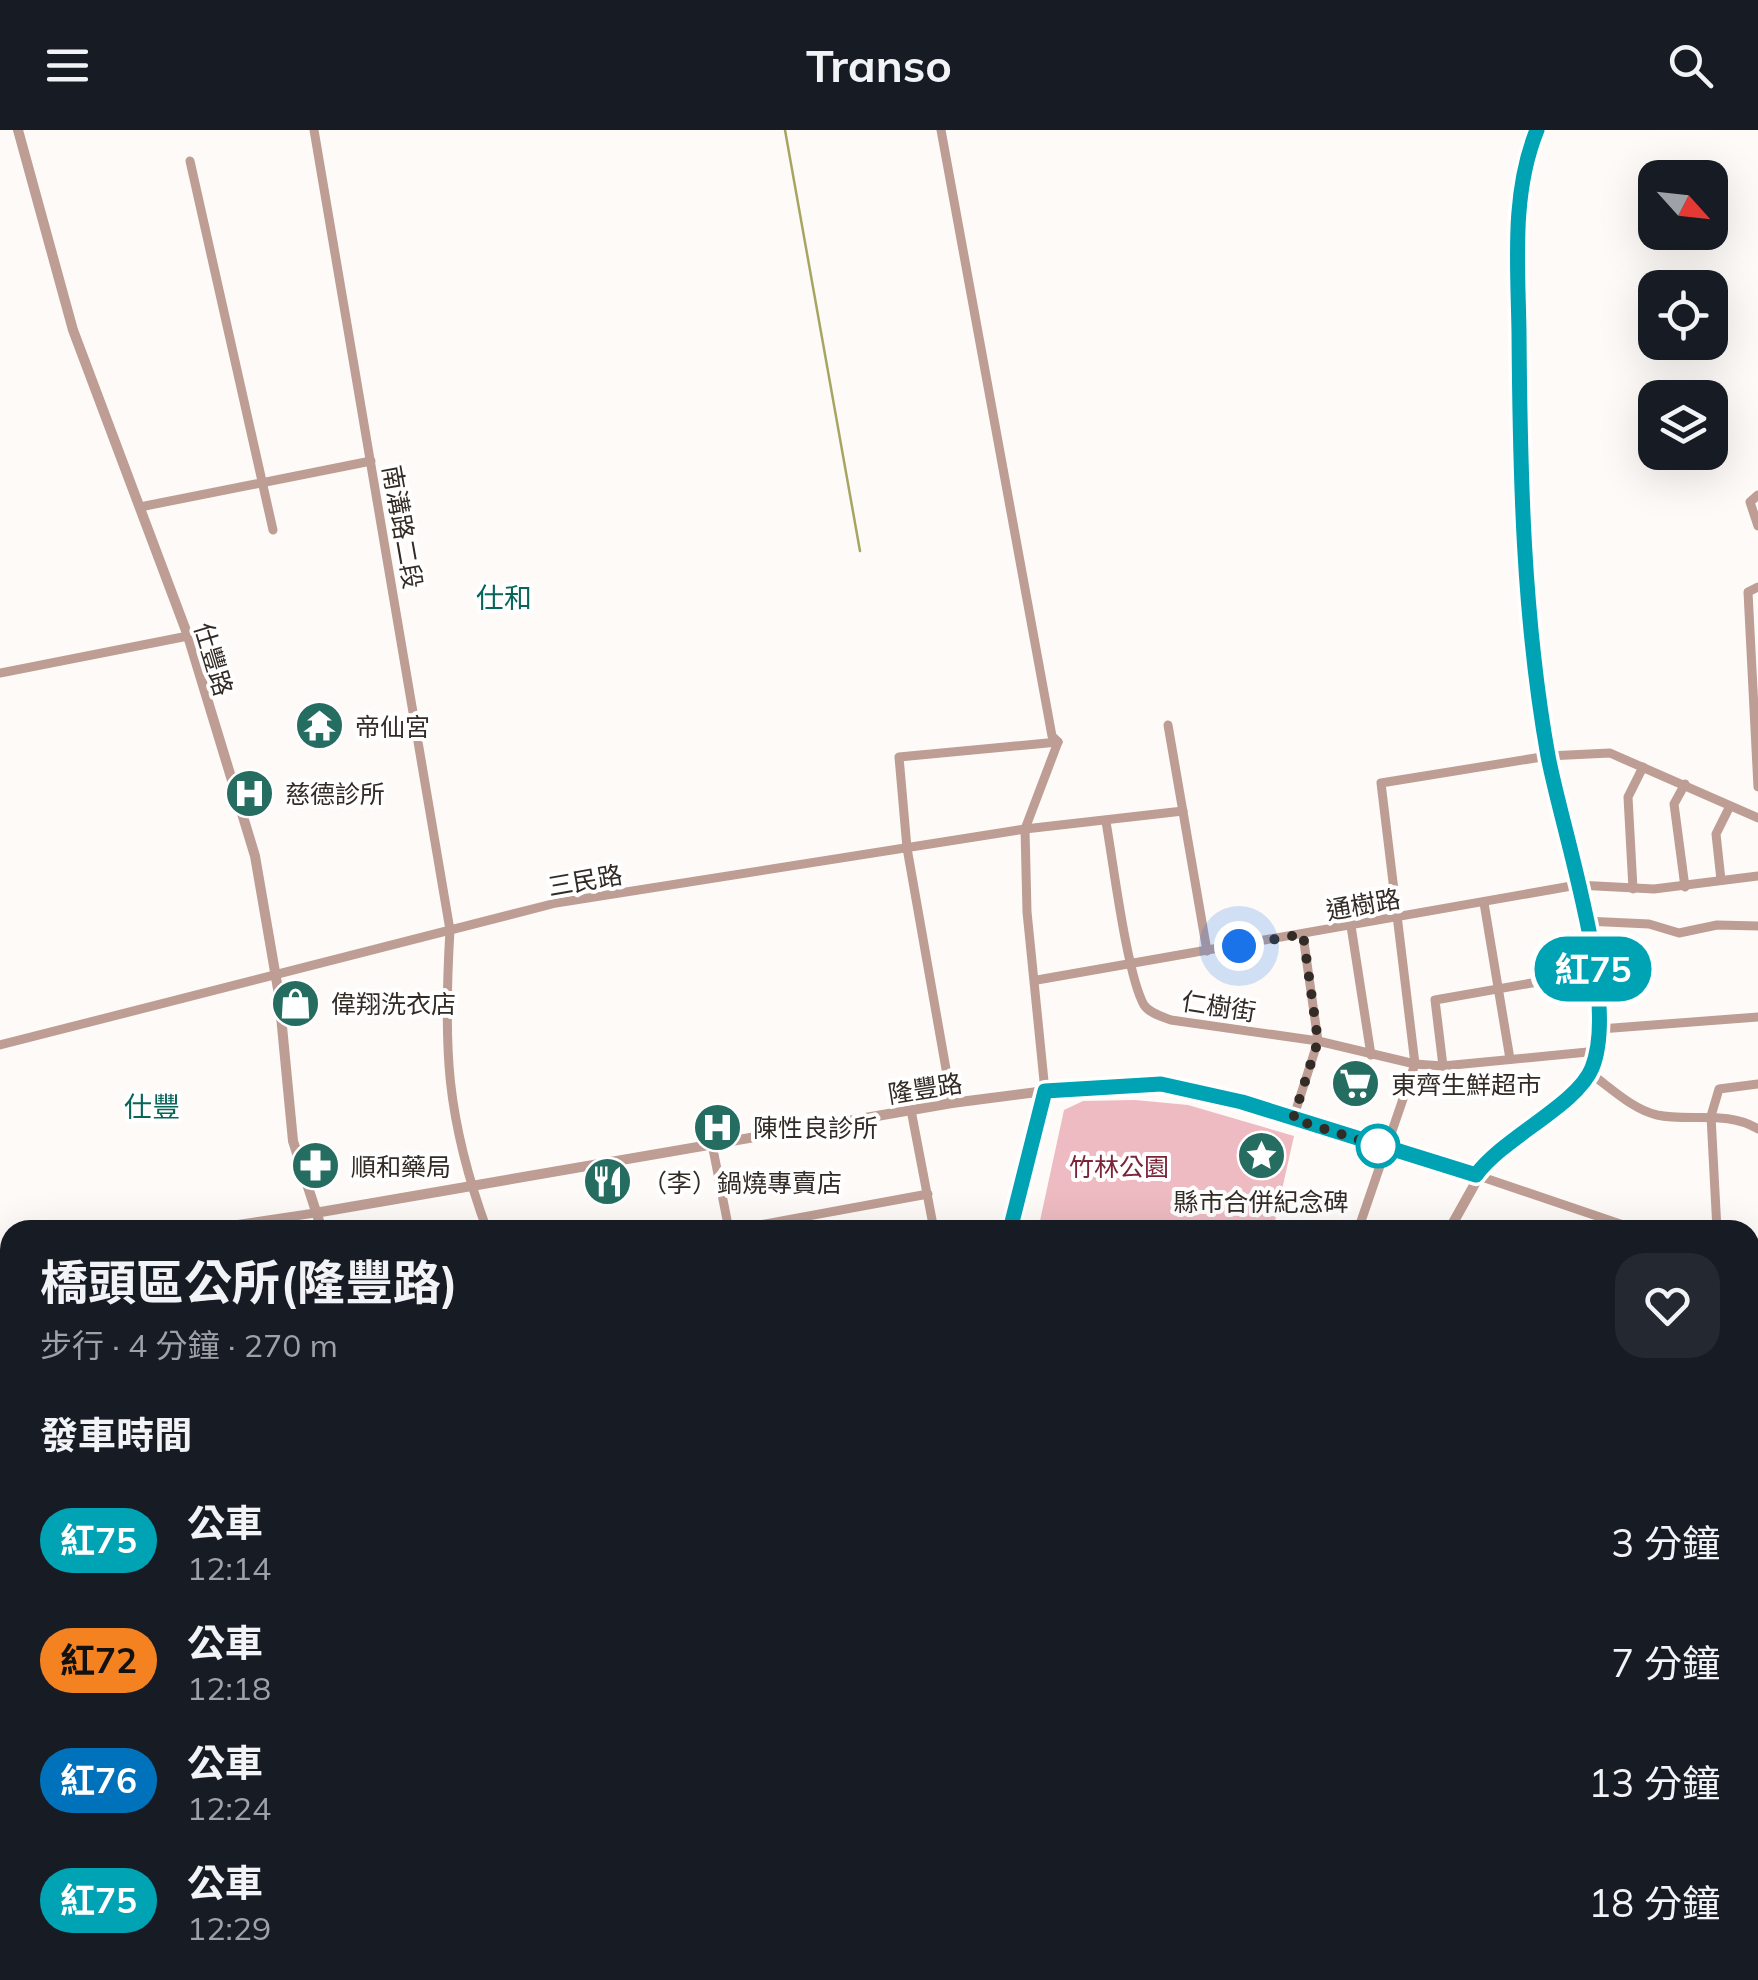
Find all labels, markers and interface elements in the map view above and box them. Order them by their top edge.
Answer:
text: Transo [806,37,952,93]
icon: menu [40,38,95,93]
icon: search [1663,38,1718,93]
north arrow [1638,160,1728,250]
map controls [1638,160,1728,470]
button: locate [1638,270,1728,360]
button: layers [1638,380,1728,470]
street label: 南溝路二段 [377,463,429,591]
district label: 仕和 [476,580,532,615]
street label: 仕豐路 [188,619,240,699]
temple icon: 帝仙宮 [294,700,346,752]
place label: 帝仙宮 [355,711,430,742]
hospital icon: 慈德診所 [224,767,276,819]
place label: 慈德診所 [285,778,385,809]
street label: 三民路 [545,858,625,902]
street label: 通樹路 [1323,882,1403,926]
your location [1214,921,1264,971]
line badge: 紅75 [1536,936,1650,1002]
text: 紅75 [1554,947,1632,991]
shop icon: 偉翔洗衣店 [270,977,322,1029]
street label: 仁樹街 [1180,985,1258,1027]
place label: 偉翔洗衣店 [331,988,456,1019]
supermarket icon: 東齊生鮮超市 [1330,1058,1382,1110]
street label: 隆豐路 [886,1067,964,1109]
place label: 東齊生鮮超市 [1391,1069,1541,1100]
district label: 仕豐 [124,1089,180,1124]
hospital icon: 陳性良診所 [692,1101,744,1153]
place label: 陳性良診所 [753,1112,878,1143]
unlabelled marker [1357,1125,1399,1167]
place icon: 縣市合併紀念碑 [1235,1129,1287,1181]
pharmacy icon: 順和藥局 [290,1140,342,1192]
place label: 順和藥局 [351,1151,451,1182]
park label: 竹林公園 [1069,1151,1169,1182]
restaurant icon: （李）鍋燒專賣店 [581,1156,633,1208]
place label: （李）鍋燒專賣店 [642,1167,842,1198]
place label: 縣市合併紀念碑 [1173,1186,1349,1217]
text: 橋頭區公所(隆豐路) [40,1252,458,1312]
button: heart [1615,1253,1720,1358]
text: 步行 · 4 分鐘 · 270 m [40,1325,338,1365]
text: 發車時間 [40,1411,192,1459]
text: 公車 [187,1499,263,1547]
text: 紅75 [60,1518,137,1562]
text: 3 分鐘 [1611,1519,1720,1567]
text: 12:14 [187,1548,271,1588]
text: 公車 [187,1619,263,1667]
text: 紅72 [60,1638,137,1682]
text: 7 分鐘 [1611,1639,1720,1687]
text: 12:18 [187,1668,271,1708]
text: 公車 [187,1739,263,1787]
text: 紅76 [60,1758,137,1802]
text: 13 分鐘 [1588,1759,1720,1807]
text: 12:24 [187,1788,271,1828]
text: 公車 [187,1859,263,1907]
text: 紅75 [60,1878,137,1922]
text: 18 分鐘 [1588,1879,1720,1927]
text: 12:29 [187,1908,271,1948]

